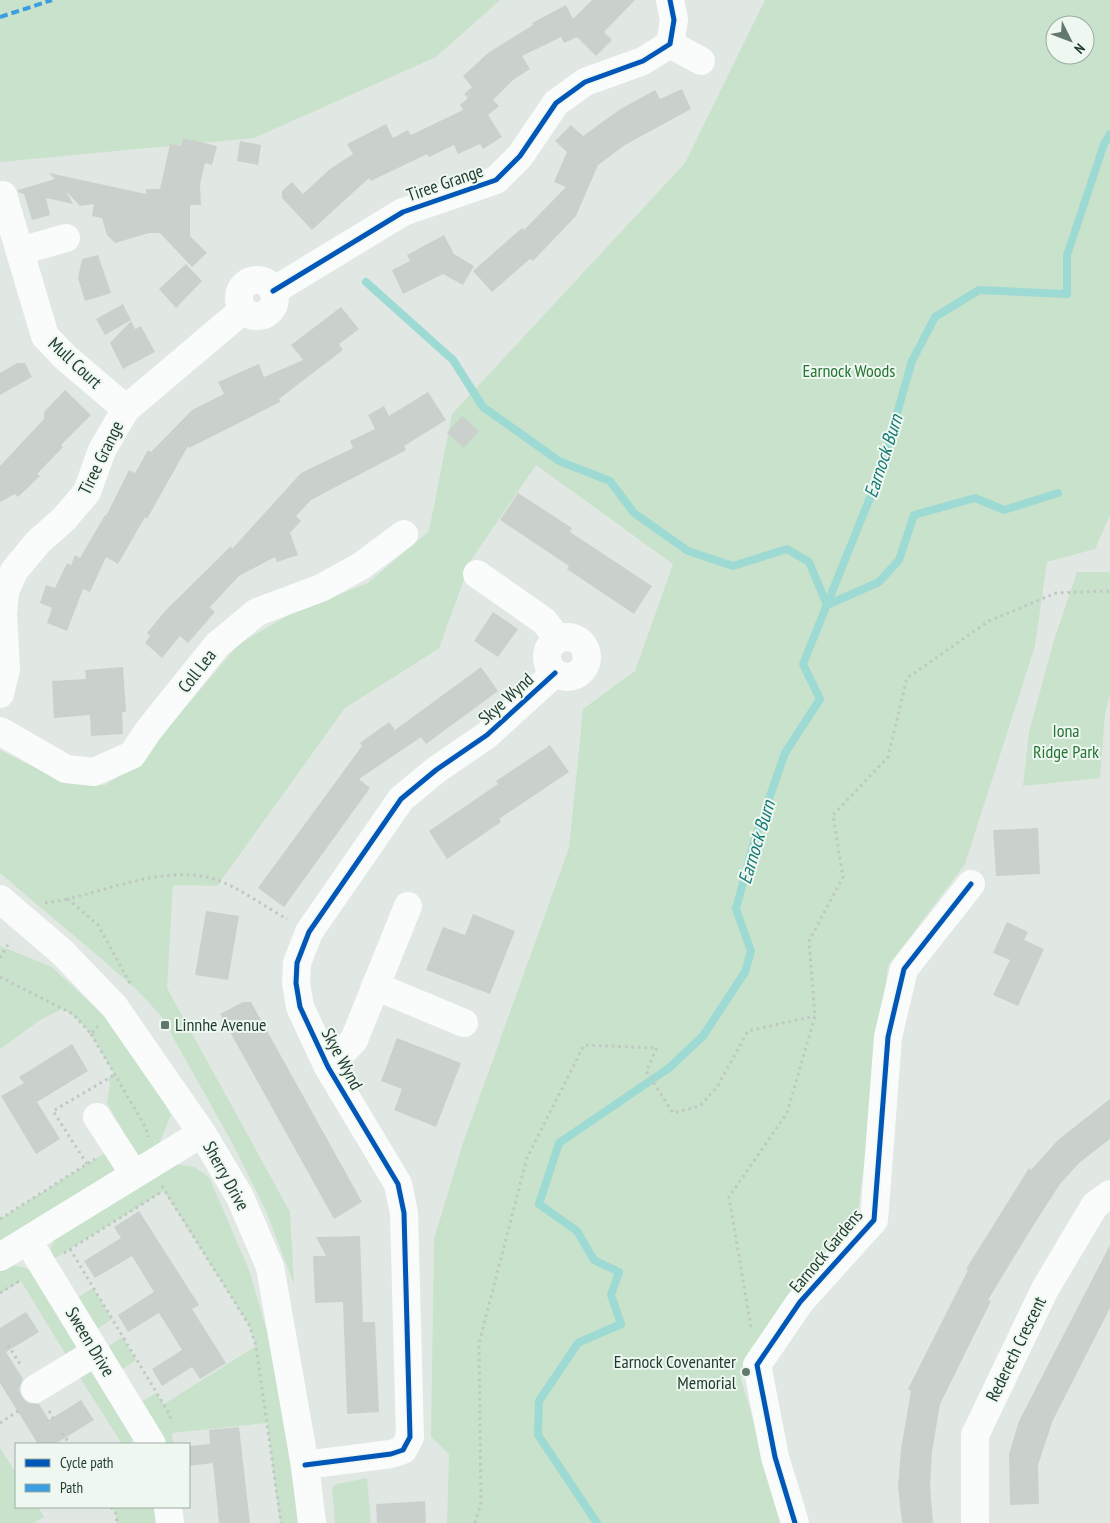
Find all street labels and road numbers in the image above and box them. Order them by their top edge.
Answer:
street label: Tiree Grange [403,159,486,206]
street label: Mull Court [44,332,107,393]
street label: Tiree Grange [73,417,128,499]
street label: Coll Lea [172,644,221,697]
street label: Skye Wynd [473,668,538,730]
street label: Skye Wynd [317,1024,368,1094]
street label: Sherry Drive [198,1137,255,1214]
street label: Earnock Gardens [784,1204,867,1297]
street label: Rederech Crescent [980,1293,1051,1405]
street label: Sween Drive [61,1303,120,1381]

